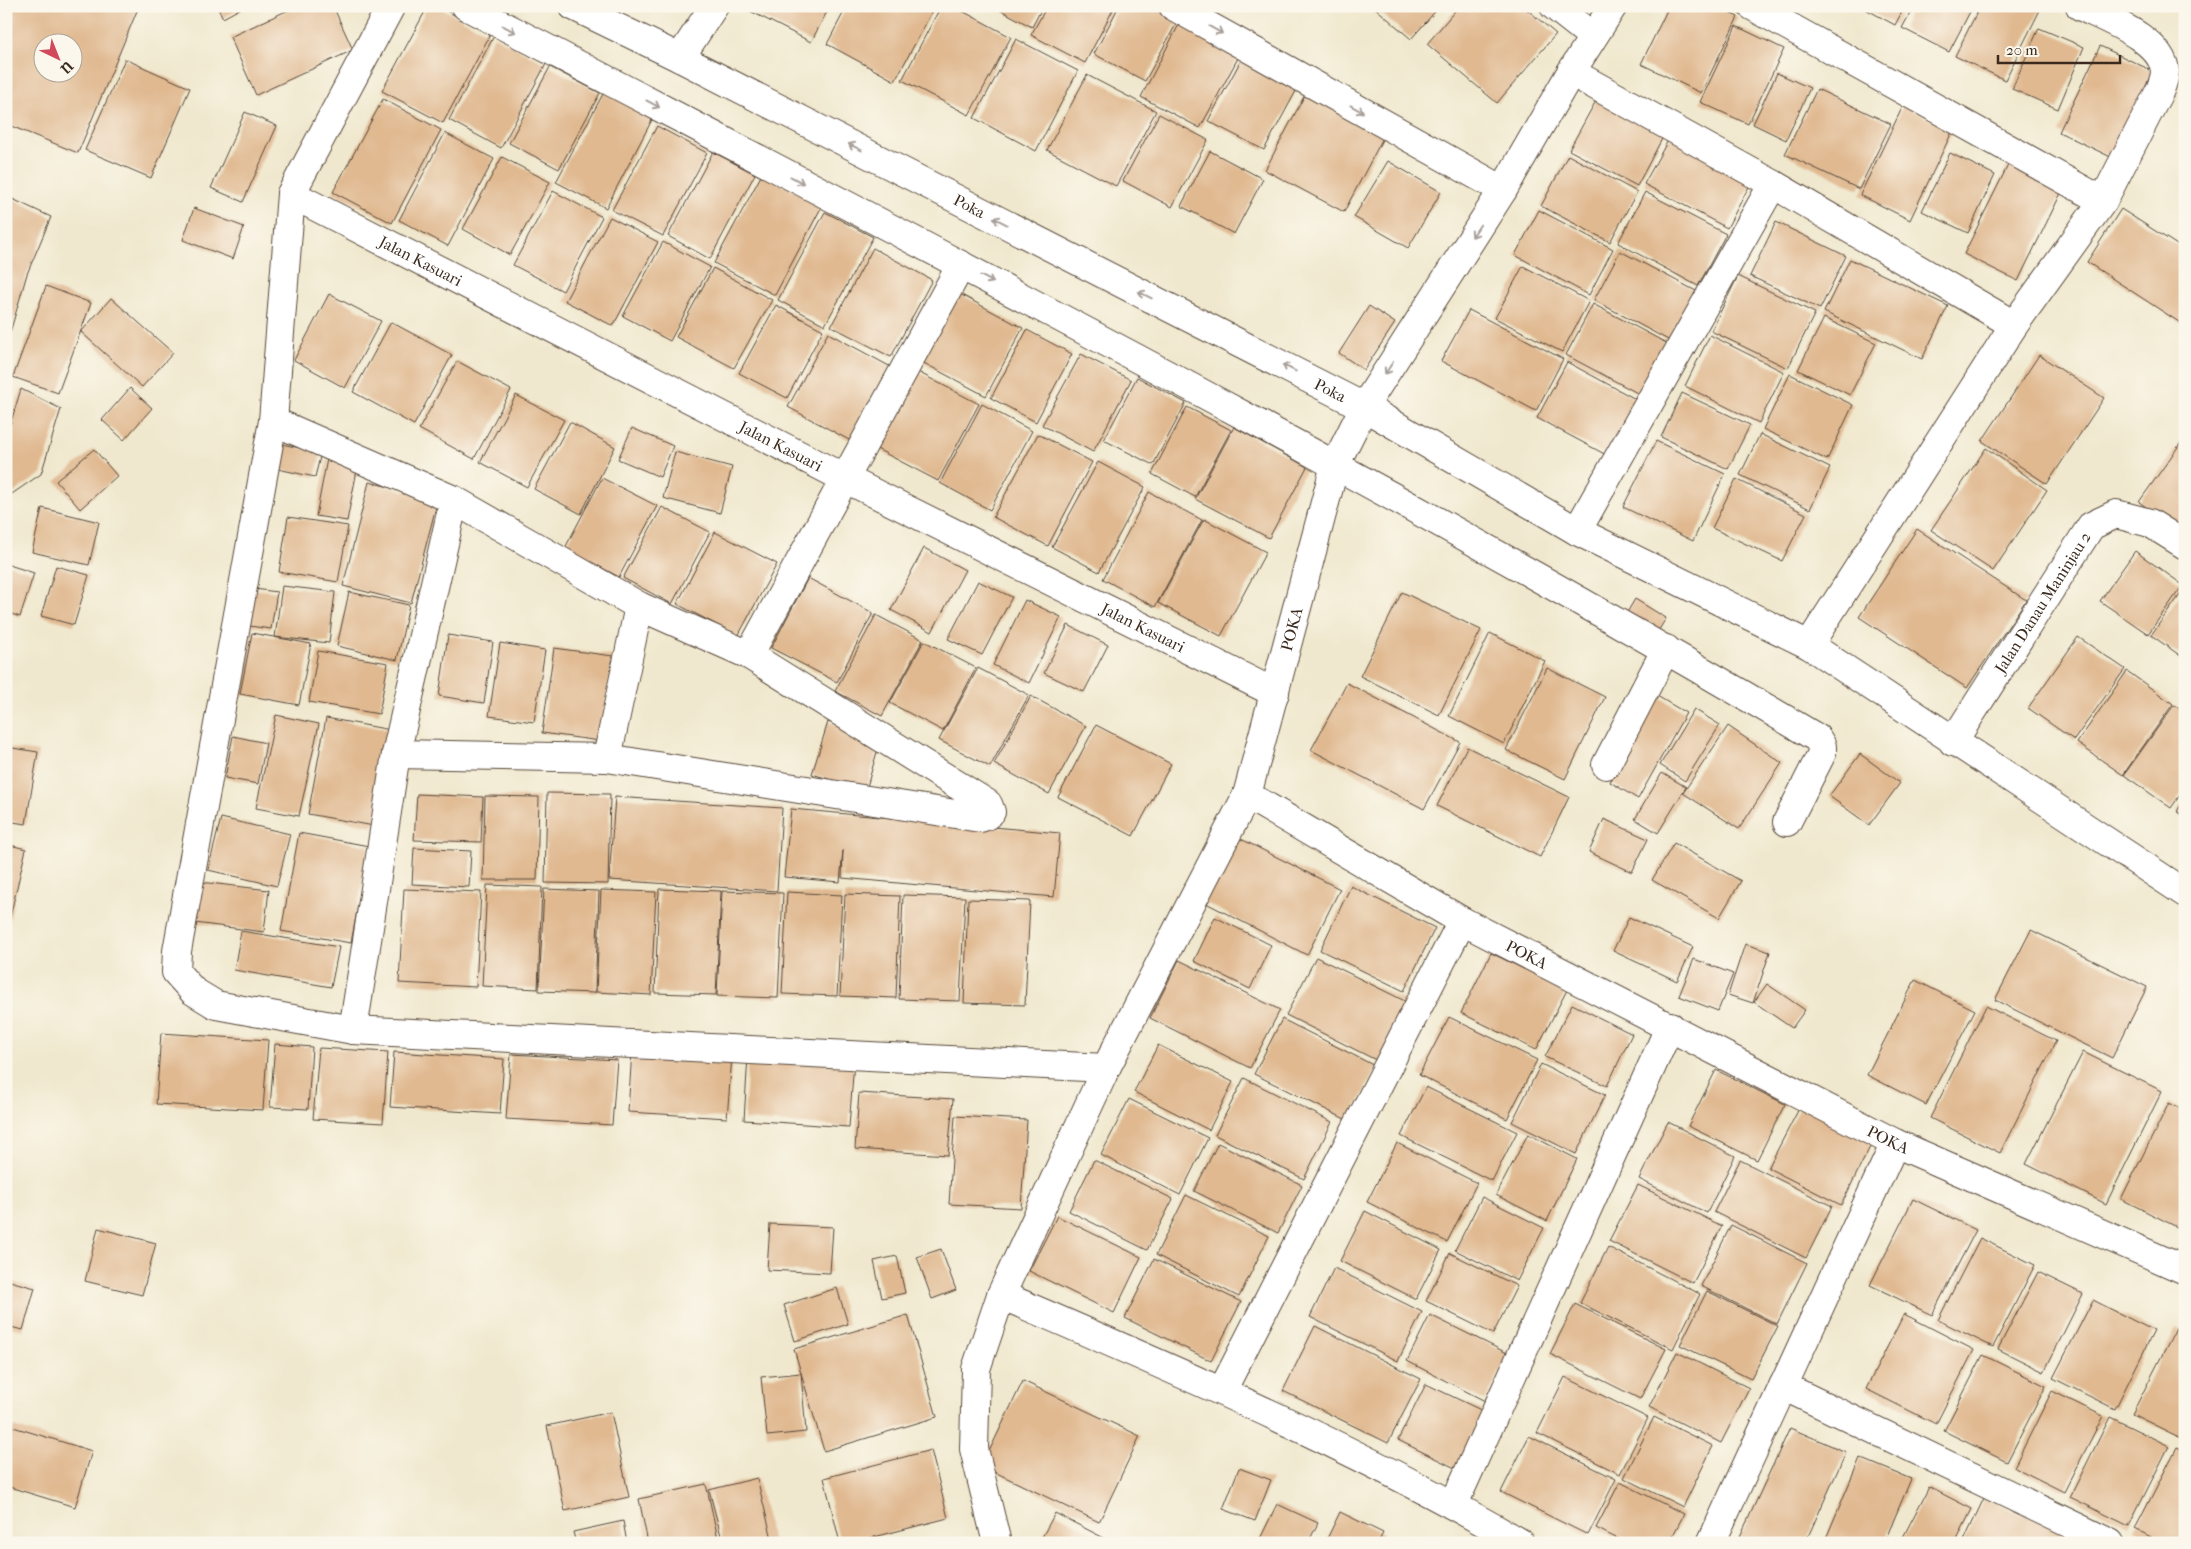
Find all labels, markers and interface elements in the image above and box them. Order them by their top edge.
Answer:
one-way arrow [501,25,516,34]
one-way arrow [1208,25,1223,35]
north arrow [32,32,82,82]
scale bar [1998,32,2121,64]
text: 20 m [2006,41,2038,59]
text: U [57,57,77,77]
one-way arrow [645,100,660,109]
one-way arrow [1350,105,1364,115]
one-way arrow [848,142,863,151]
one-way arrow [789,176,804,185]
street label: Poka [951,190,989,222]
one-way arrow [993,216,1008,225]
one-way arrow [1471,224,1481,238]
street label: Jalan Kasuari [374,231,466,290]
one-way arrow [980,275,994,285]
one-way arrow [1137,290,1152,300]
one-way arrow [1383,361,1393,375]
one-way arrow [1282,363,1297,373]
street label: Poka [1311,374,1350,406]
street label: Jalan Kasuari [735,416,826,475]
street label: Jalan Danau Maninjau 2 [1989,528,2095,678]
street label: Jalan Kasuari [1097,598,1188,656]
street label: POKA [1276,605,1306,653]
street label: POKA [1503,936,1551,973]
street label: POKA [1864,1121,1912,1158]

